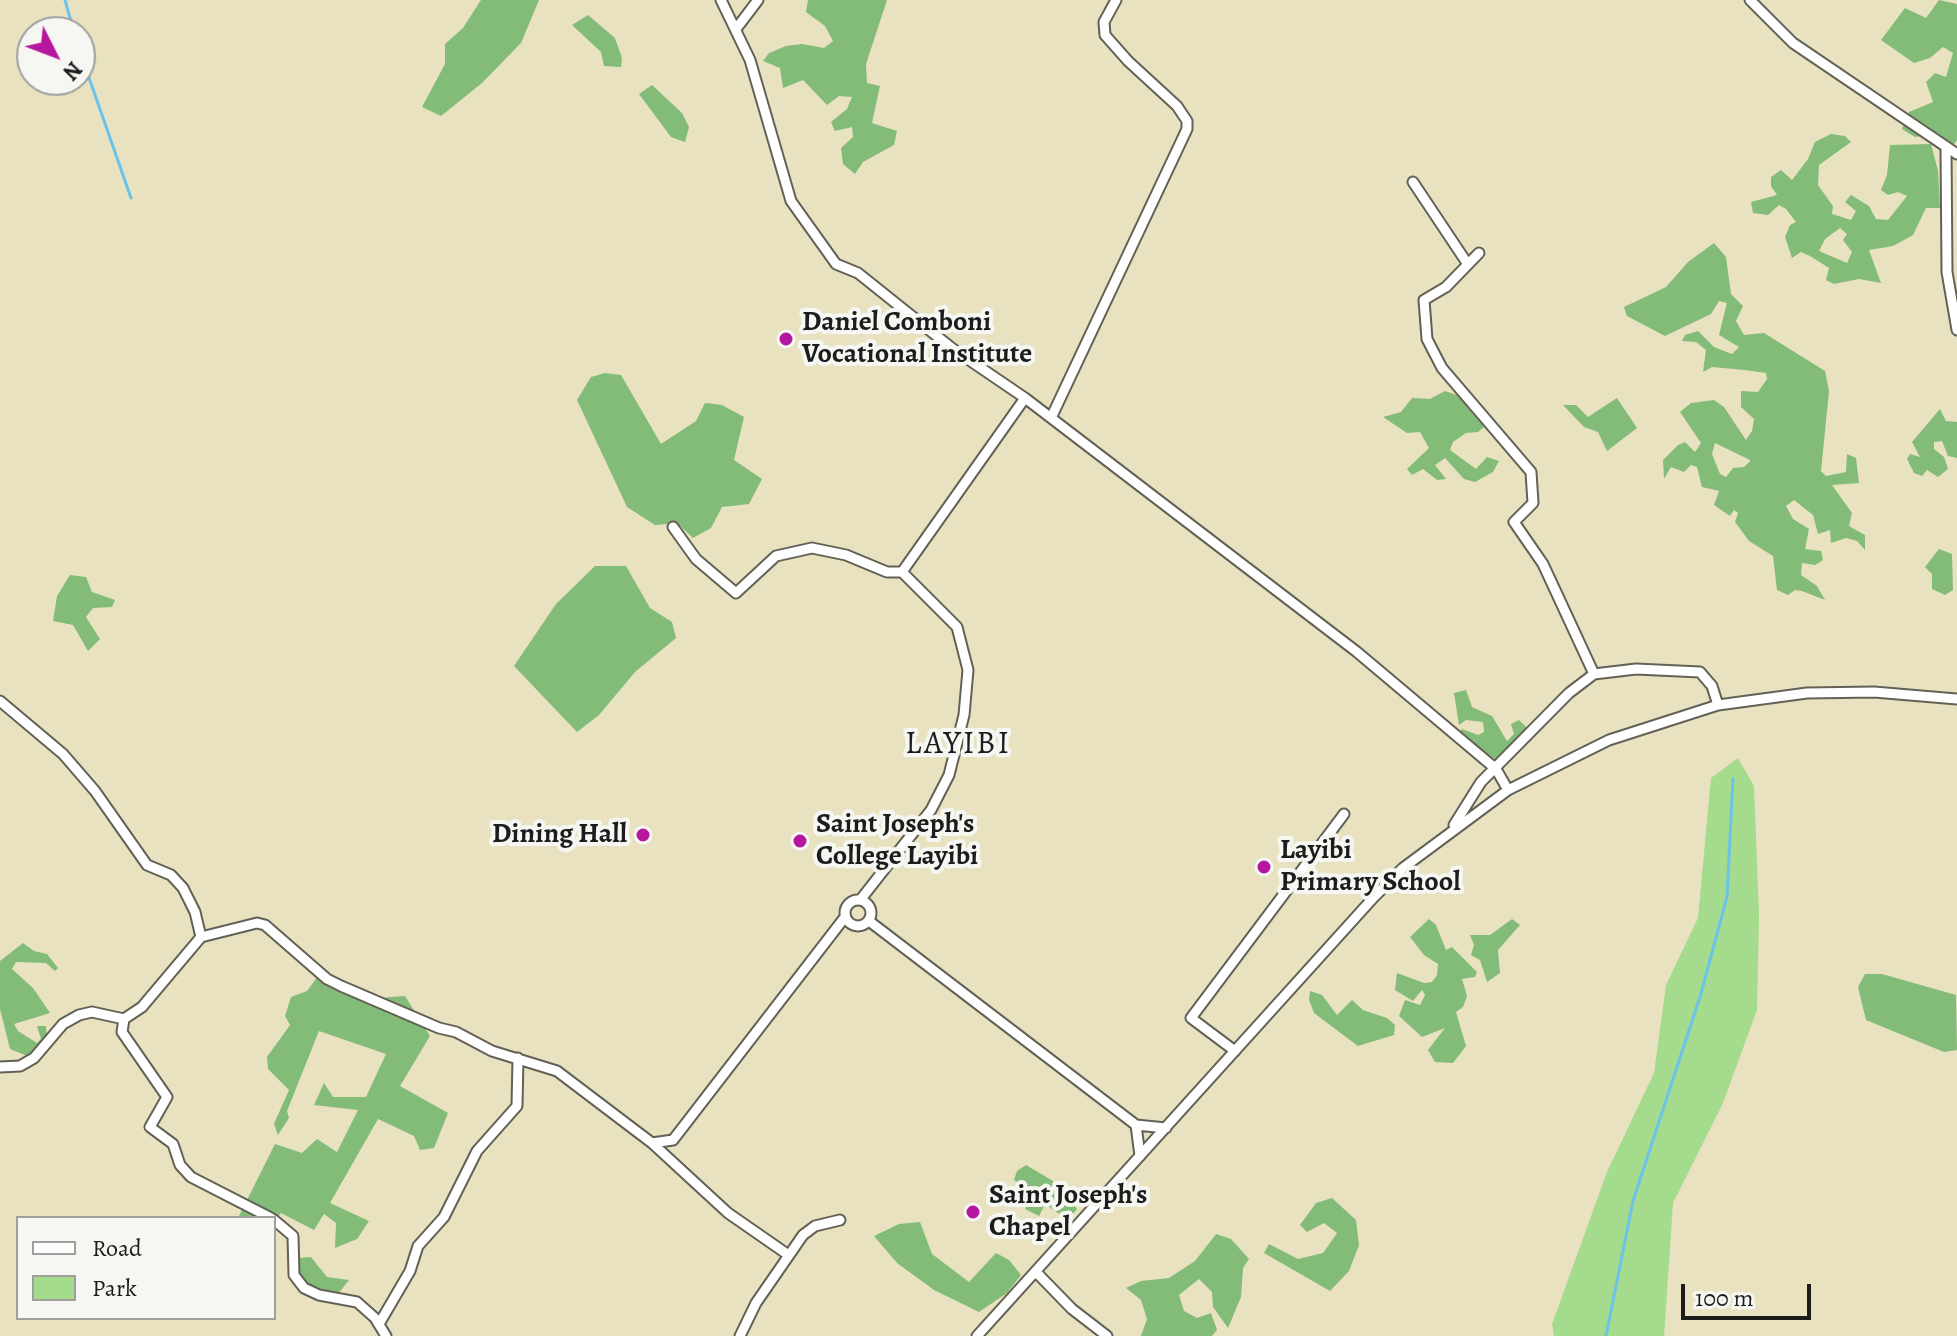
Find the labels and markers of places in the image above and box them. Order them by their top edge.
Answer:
place label: Daniel Comboni Vocational Institute [802,306,1032,372]
marker: Daniel Comboni Vocational Institute [777,330,795,348]
place label: Saint Joseph's College Layibi [816,808,978,874]
place label: Dining Hall [492,818,627,852]
marker: Dining Hall [634,826,652,844]
marker: Saint Joseph's College Layibi [791,832,809,850]
place label: Layibi Primary School [1280,834,1461,900]
marker: Layibi Primary School [1255,858,1273,876]
place label: Saint Joseph's Chapel [989,1179,1147,1245]
marker: Saint Joseph's Chapel [964,1203,982,1221]

